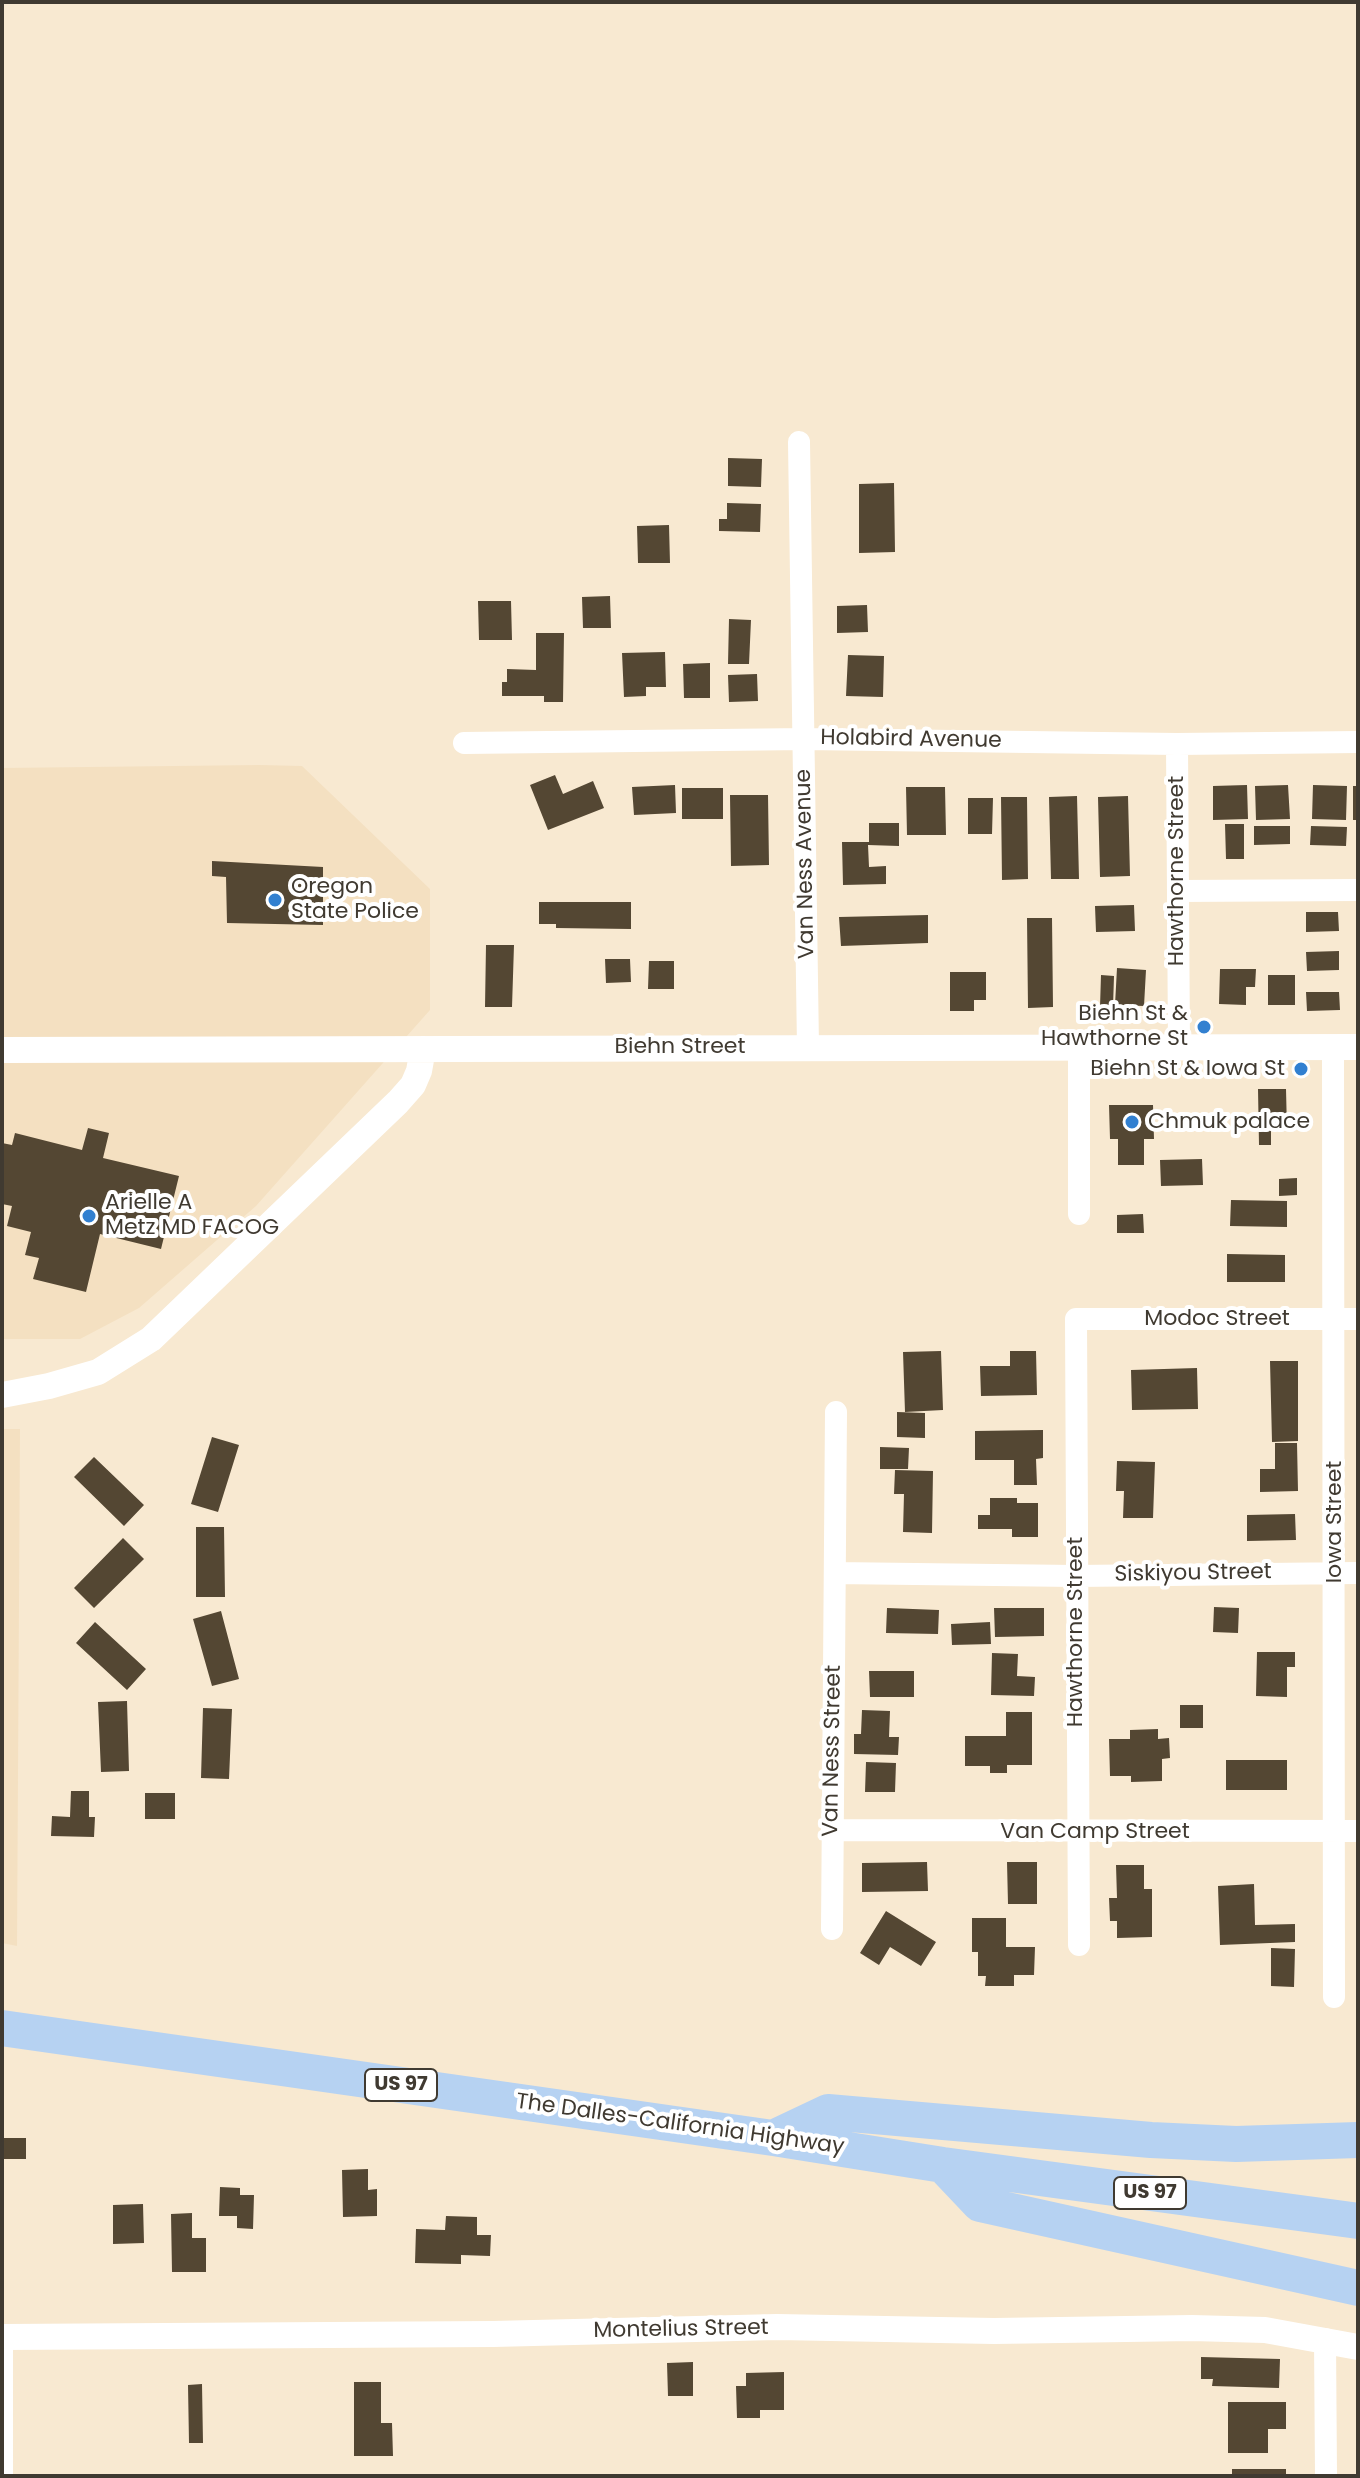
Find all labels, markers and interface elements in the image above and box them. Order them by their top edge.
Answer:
street label: Holabird Avenue [820,725,1002,755]
street label: Van Ness Avenue [791,769,821,959]
street label: Hawthorne Street [1164,776,1190,966]
place label: Oregon State Police [291,874,419,926]
marker: Oregon State Police [266,891,284,909]
place label: Biehn St & Hawthorne St [1041,1001,1188,1052]
marker: Biehn St & Hawthorne St [1195,1018,1213,1036]
street label: Biehn Street [615,1034,745,1060]
place label: Biehn St & Iowa St [1090,1056,1285,1082]
marker: Biehn St & Iowa St [1292,1060,1310,1078]
place label: Chmuk palace [1148,1109,1310,1135]
marker: Chmuk palace [1123,1113,1141,1131]
place label: Arielle A Metz MD FACOG [105,1190,279,1242]
marker: Arielle A Metz MD FACOG [80,1207,98,1225]
street label: Modoc Street [1144,1306,1290,1332]
street label: Iowa Street [1322,1461,1348,1583]
street label: Hawthorne Street [1063,1537,1089,1727]
street label: Siskiyou Street [1114,1559,1272,1589]
street label: Van Ness Street [818,1665,848,1837]
street label: Van Camp Street [1000,1819,1190,1845]
road number: US 97 [365,2069,437,2101]
street label: The Dalles-California Highway [514,2089,846,2161]
road number: US 97 [1114,2177,1186,2209]
street label: Montelius Street [593,2315,769,2345]

